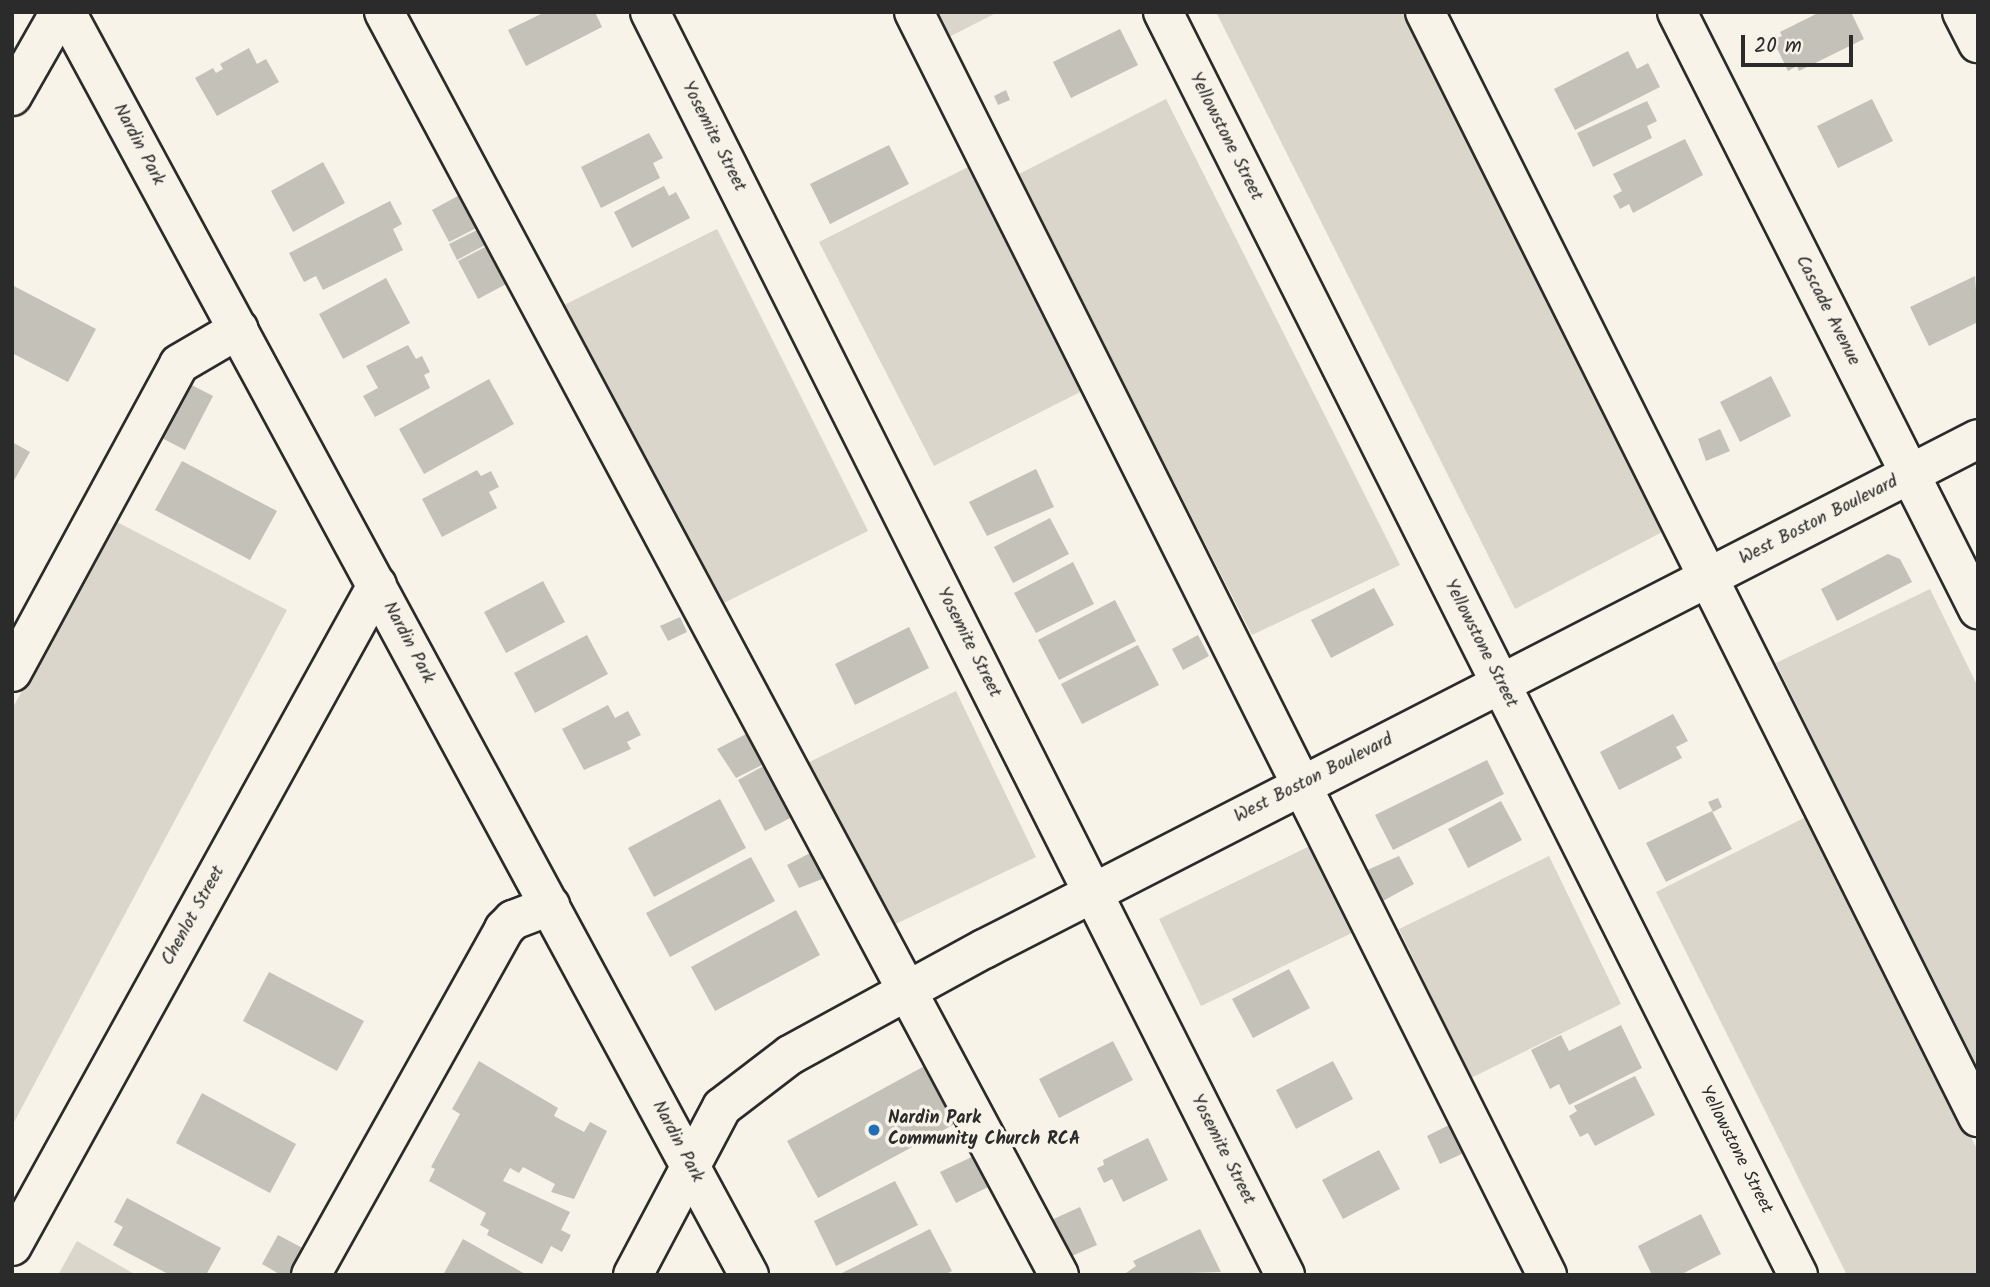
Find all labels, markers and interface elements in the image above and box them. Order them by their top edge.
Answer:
scale bar [1745,21,1857,65]
text: 20 m [1754,30,1802,63]
street label: Yellowstone Street [1183,69,1267,205]
street label: Yosemite Street [676,78,750,196]
street label: Nardin Park [108,101,168,189]
street label: Cascade Avenue [1790,252,1864,370]
street label: West Boston Boulevard [1736,472,1902,570]
street label: Yellowstone Street [1438,576,1522,712]
street label: Yosemite Street [931,584,1005,702]
street label: Nardin Park [378,599,438,687]
street label: West Boston Boulevard [1231,730,1397,828]
street label: Chenlot Street [158,862,230,970]
street label: Yellowstone Street [1693,1082,1777,1218]
street label: Yosemite Street [1185,1091,1259,1209]
street label: Nardin Park [647,1098,707,1186]
place label: Nardin Park Community Church RCA [888,1109,1080,1152]
marker: Nardin Park Community Church RCA [866,1122,882,1138]

